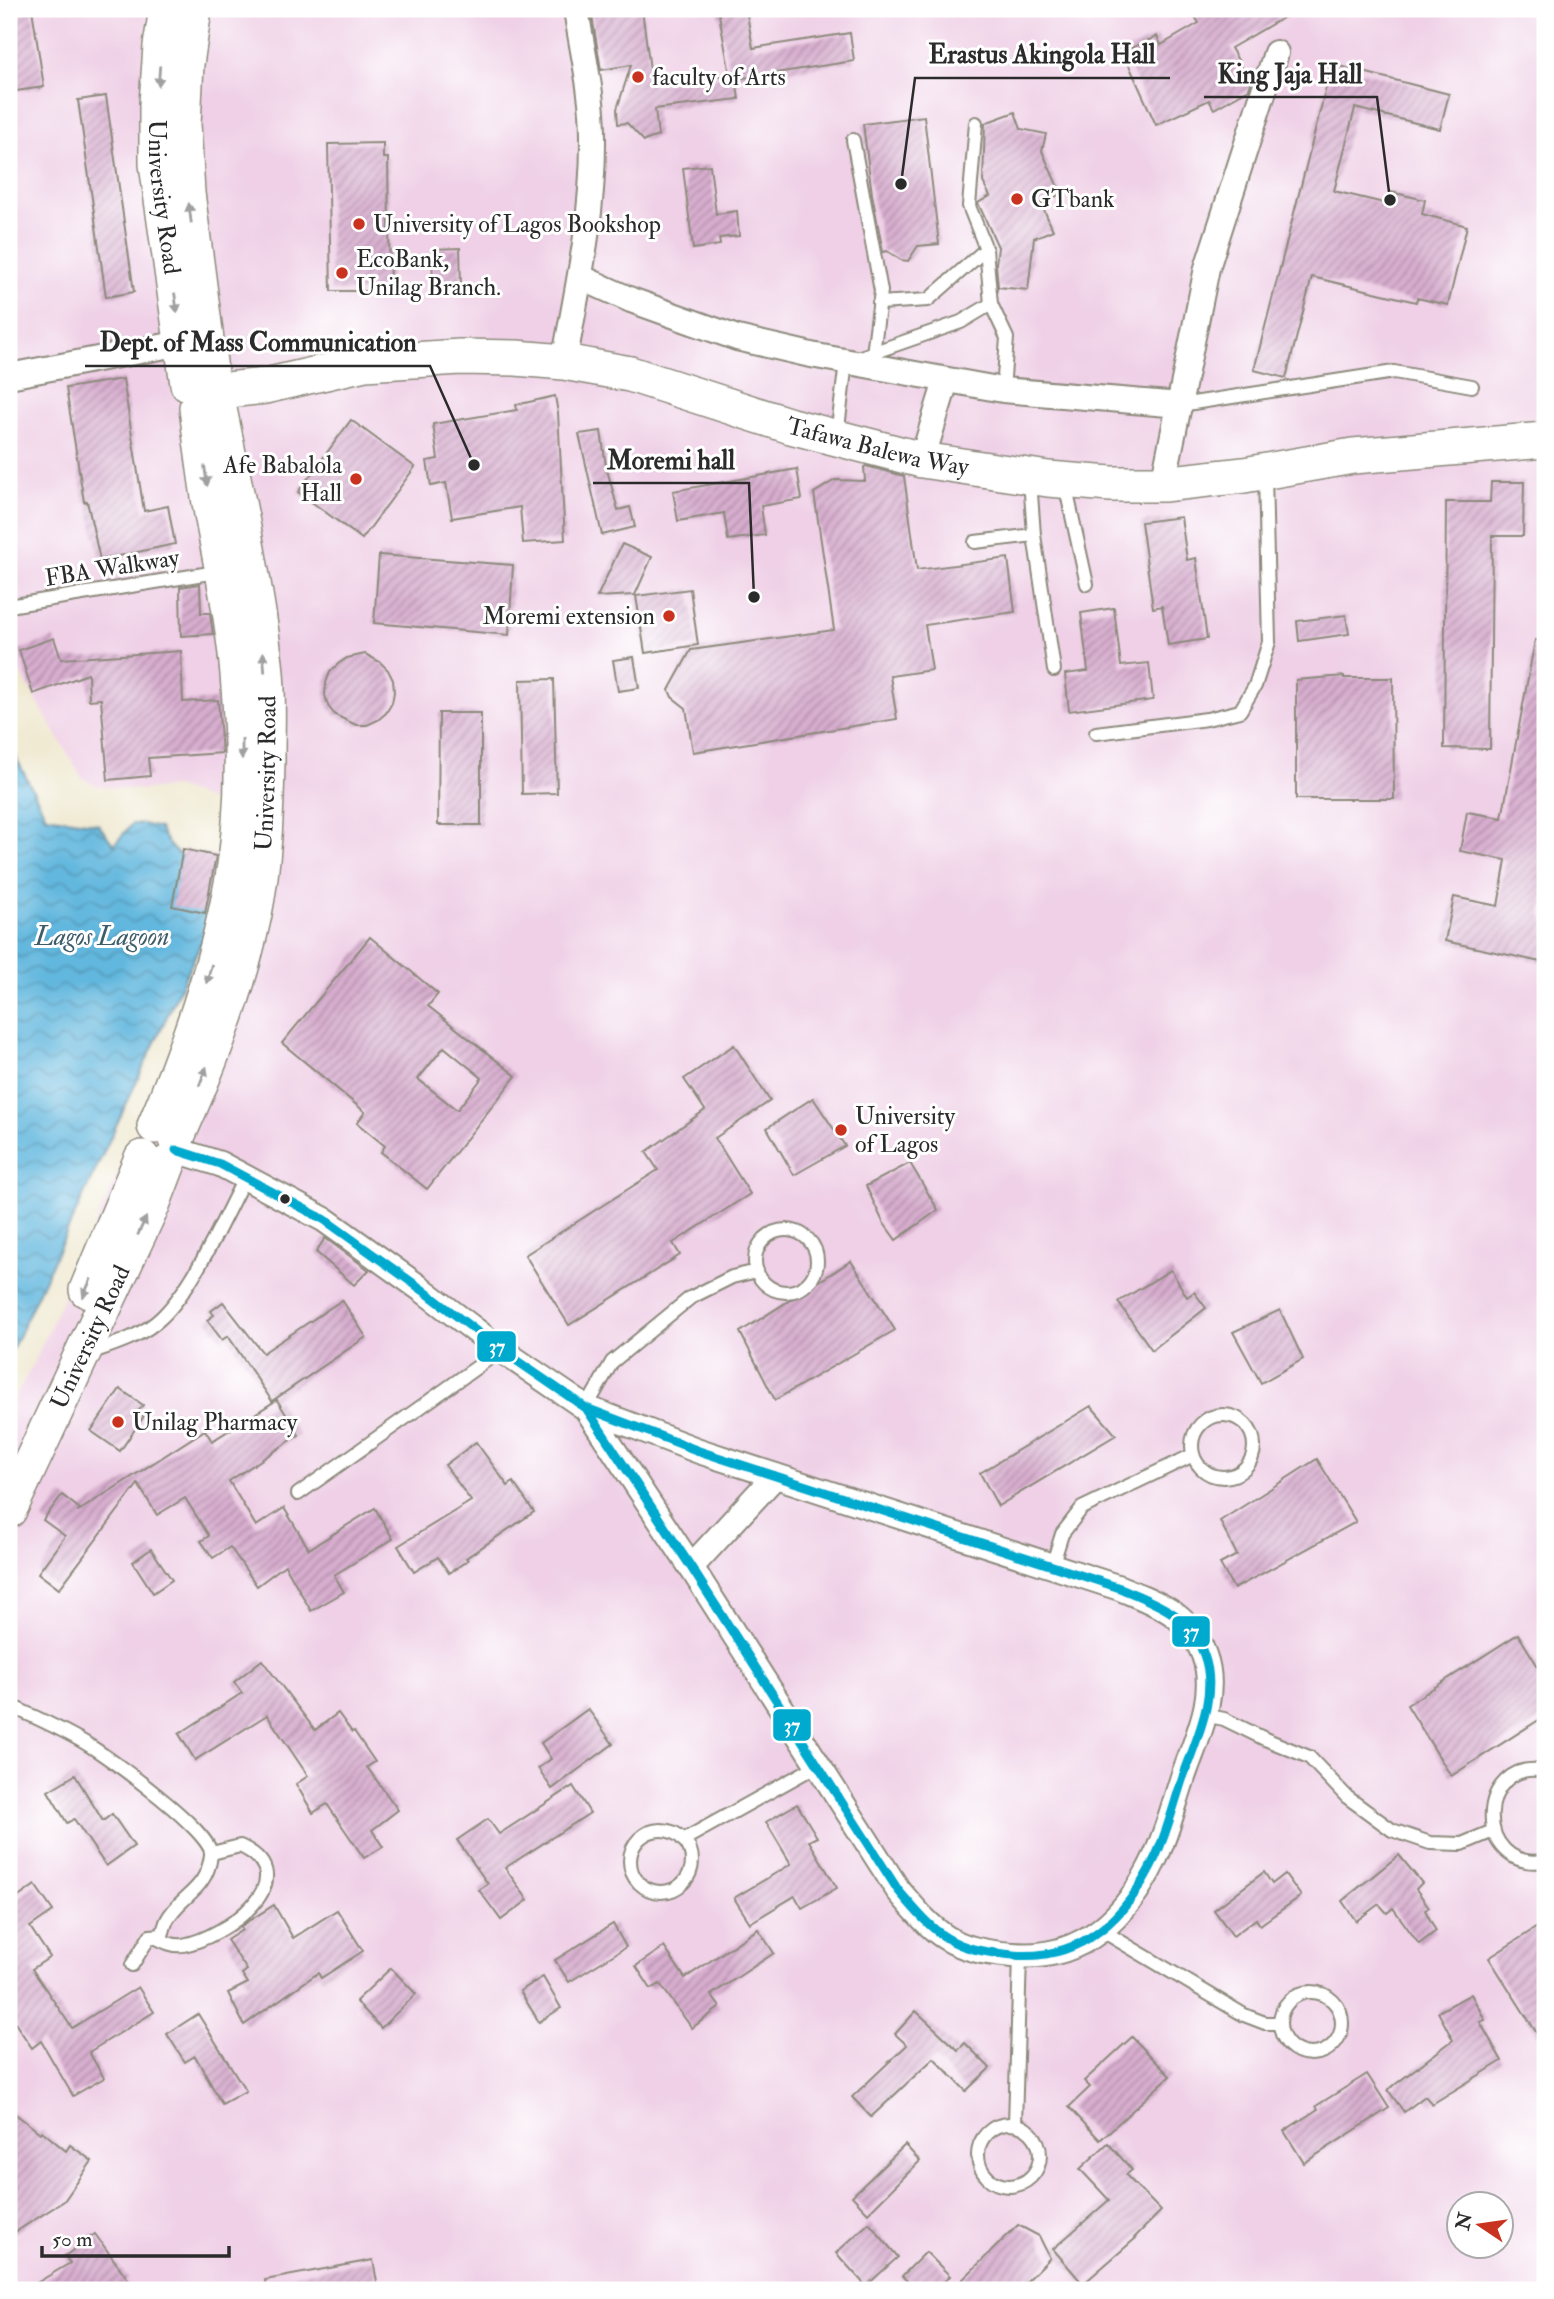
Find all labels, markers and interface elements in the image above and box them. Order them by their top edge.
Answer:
callout: Erastus Akingola Hall [915,31,1170,78]
text: Erastus Akingola Hall [929,39,1156,72]
callout: King Jaja Hall [1204,50,1377,97]
text: King Jaja Hall [1218,59,1363,92]
place label: faculty of Arts [652,62,786,93]
one-way arrow [153,66,164,88]
marker: faculty of Arts [630,69,646,85]
street label: University Road [142,120,188,276]
place label: GTbank [1031,184,1115,215]
marker: GTbank [1009,191,1025,207]
one-way arrow [184,202,195,224]
place label: University of Lagos Bookshop [373,209,661,240]
marker: University of Lagos Bookshop [351,216,367,232]
place label: EcoBank, Unilag Branch. [356,244,501,303]
marker: EcoBank, Unilag Branch. [334,265,350,281]
one-way arrow [170,292,181,314]
callout: Dept. of Mass Communication [85,319,430,366]
text: Dept. of Mass Communication [99,327,417,360]
street label: Tafawa Balewa Way [784,410,971,482]
callout: Moremi hall [593,436,749,483]
text: Moremi hall [606,445,735,477]
place label: Afe Babalola Hall [222,450,343,509]
one-way arrow [201,465,212,487]
marker: Afe Babalola Hall [348,471,364,487]
street label: FBA Walkway [43,542,182,594]
place label: Moremi extension [482,601,655,632]
marker: Moremi extension [661,608,677,624]
one-way arrow [258,650,269,672]
street label: University Road [247,695,283,852]
one-way arrow [236,739,248,761]
water label: Lagos Lagoon [34,921,169,953]
one-way arrow [203,963,214,985]
one-way arrow [198,1066,209,1087]
place label: University of Lagos [855,1101,956,1160]
marker: University of Lagos [833,1122,849,1138]
unlabelled marker [278,1192,292,1206]
one-way arrow [136,1216,148,1236]
street label: University Road [43,1260,137,1414]
one-way arrow [81,1278,92,1299]
line badge: 37 [476,1330,517,1363]
text: 37 [489,1335,505,1359]
place label: Unilag Pharmacy [132,1407,298,1438]
marker: Unilag Pharmacy [110,1414,126,1430]
line badge: 37 [1171,1615,1211,1648]
text: 37 [1183,1620,1199,1644]
line badge: 37 [772,1708,812,1742]
text: 37 [784,1714,800,1738]
north arrow [1446,2190,1516,2260]
text: N [1451,2209,1478,2233]
scale bar [42,2215,229,2259]
text: 50 m [52,2226,93,2253]

